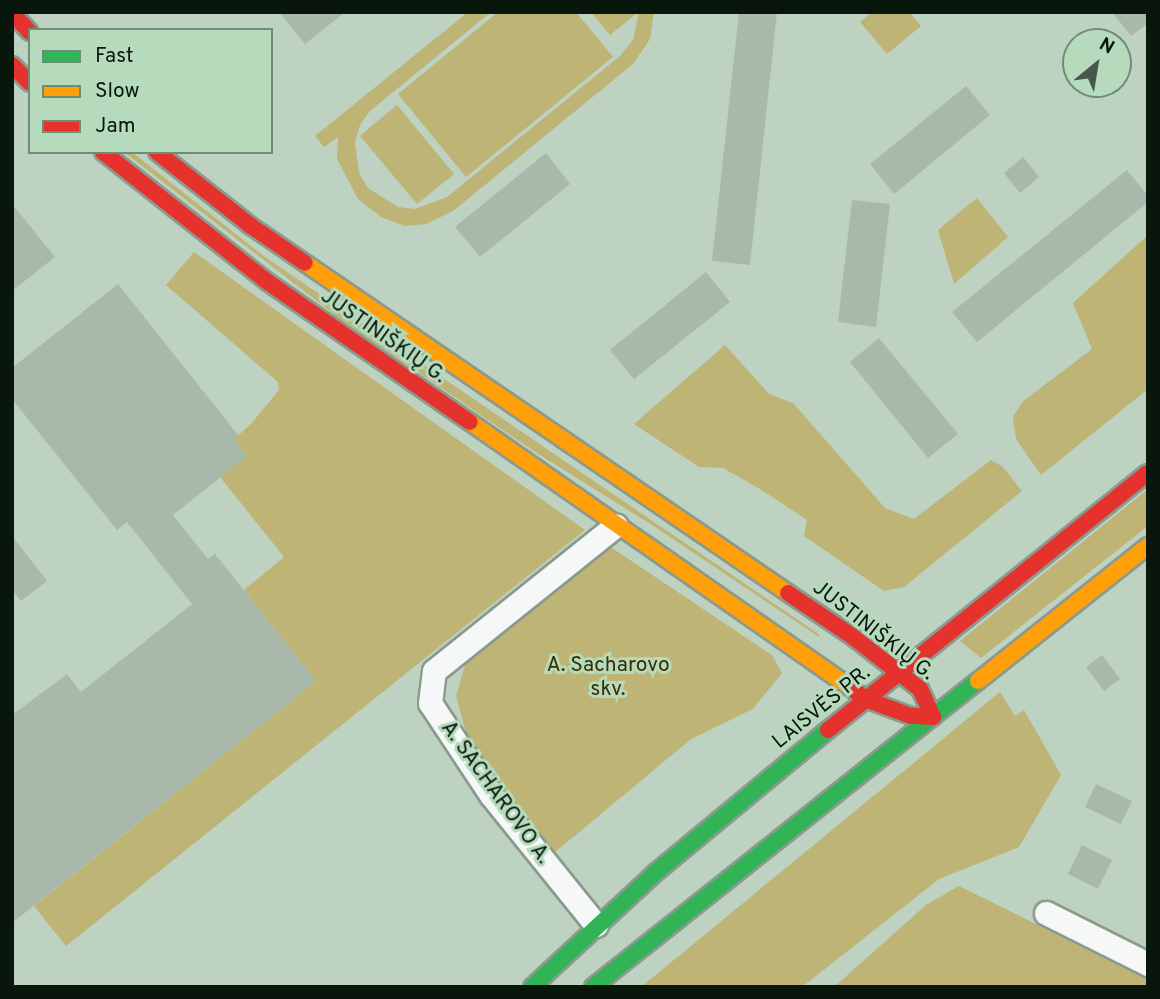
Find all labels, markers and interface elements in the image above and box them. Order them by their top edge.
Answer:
legend [28,28,273,154]
north arrow [1062,28,1132,98]
text: N [1095,33,1118,60]
text: Fast [95,43,134,70]
text: Slow [95,78,140,105]
text: Jam [95,113,136,140]
street label: JUSTINIŠKIŲ G. [315,284,451,390]
street label: JUSTINIŠKIŲ G. [807,576,939,686]
park label: A. Sacharovo skv. [546,653,670,703]
street label: LAISVĖS PR. [768,661,876,755]
street label: A. SACHAROVO A. [434,716,556,870]

